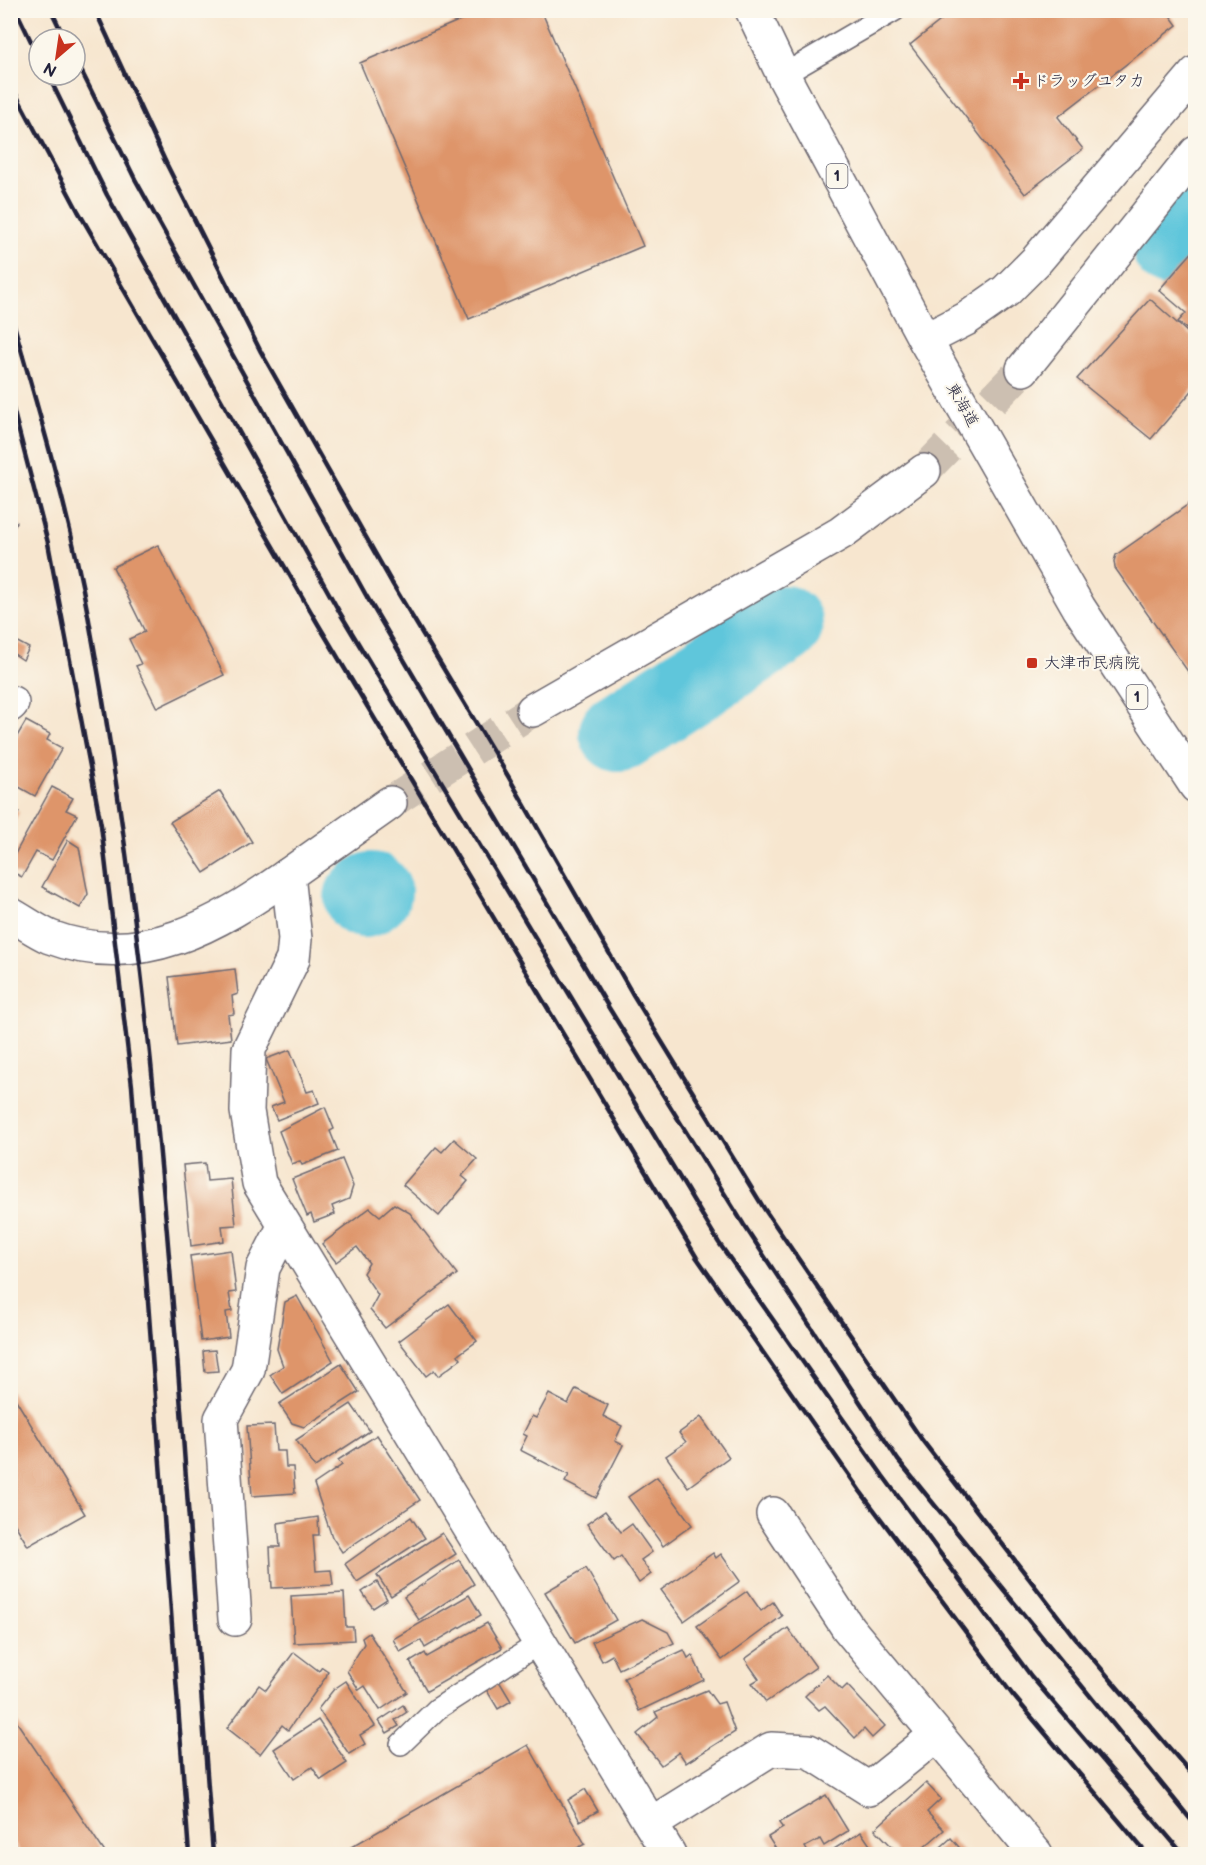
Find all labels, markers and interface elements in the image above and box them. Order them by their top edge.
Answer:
north arrow [27,27,87,87]
text: N [41,58,60,80]
place label: ドラッグユタカ [1033,72,1145,91]
marker: ドラッグユタカ [1014,74,1028,88]
road number: 1 [826,164,848,188]
street label: 東海道 [942,379,982,431]
place label: 大津市民病院 [1044,654,1140,673]
marker: 大津市民病院 [1025,656,1039,670]
road number: 1 [1126,685,1148,709]

